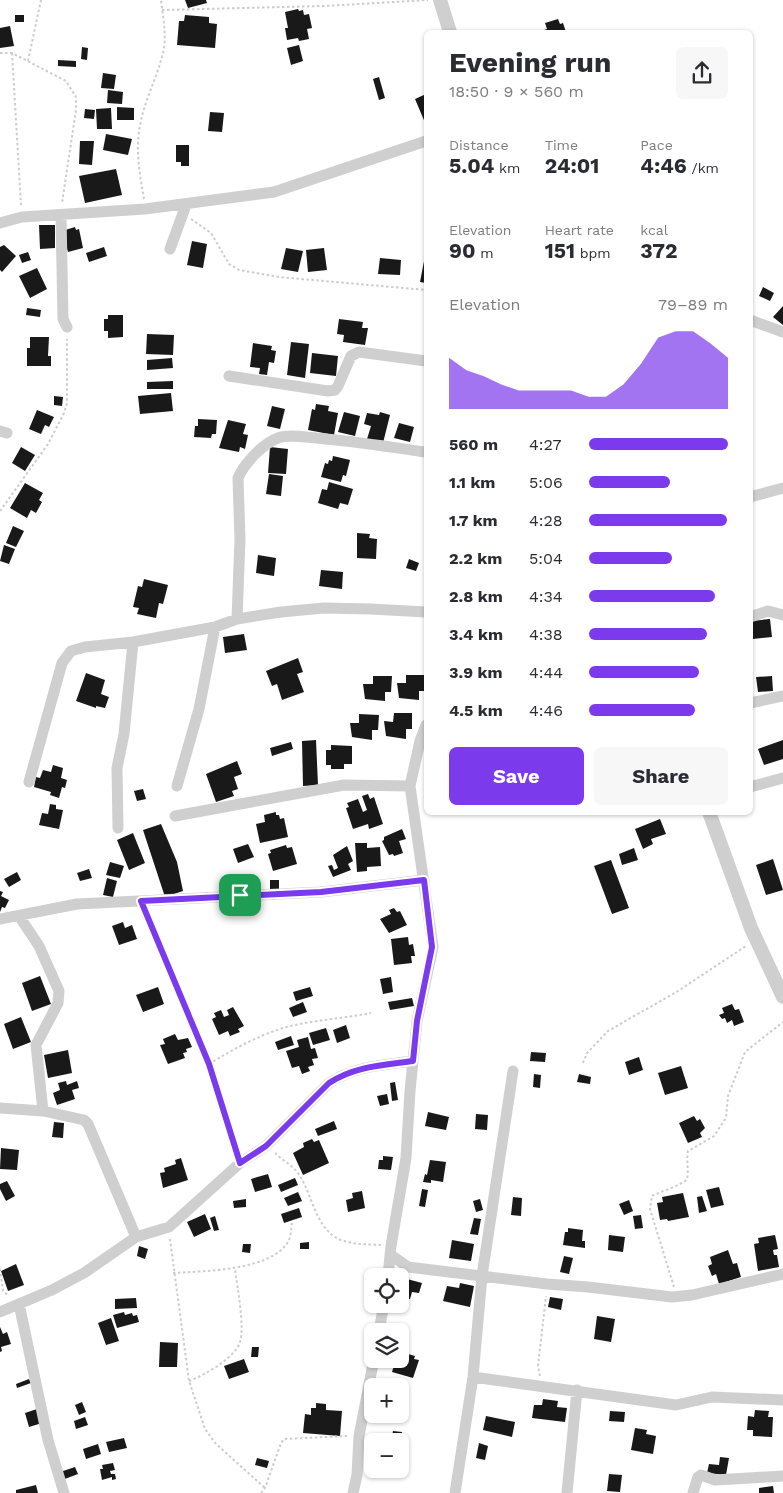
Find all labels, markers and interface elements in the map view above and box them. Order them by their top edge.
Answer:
text: Evening run [449,46,611,79]
button: share [676,47,728,99]
text: 18:50 · 9 × 560 m [449,82,584,101]
text: Distance [449,137,509,153]
text: Time [545,137,578,153]
text: Pace [640,137,673,153]
text: 5.04 [449,153,494,178]
text: 24:01 [545,153,599,178]
text: 4:46 [640,153,687,178]
text: km [494,160,520,176]
text: /km [687,160,719,176]
text: Elevation [449,222,512,238]
text: Heart rate [545,222,614,238]
text: kcal [640,222,668,238]
text: 90 [449,238,475,263]
text: 151 [545,238,575,263]
text: 372 [640,238,677,263]
text: m [475,245,494,261]
text: bpm [575,245,611,261]
text: Elevation [449,295,520,314]
text: 79–89 m [658,295,728,314]
text: 560 m [449,435,498,454]
text: 4:27 [529,435,562,454]
text: 1.1 km [449,473,495,492]
text: 5:06 [529,473,563,492]
text: 1.7 km [449,511,498,530]
text: 4:28 [529,511,563,530]
text: 2.2 km [449,549,502,568]
text: 5:04 [529,549,563,568]
text: 2.8 km [449,587,503,606]
text: 4:34 [529,587,563,606]
text: 3.4 km [449,625,503,644]
text: 4:38 [529,625,563,644]
text: 3.9 km [449,663,503,682]
text: 4:44 [529,663,563,682]
text: 4.5 km [449,701,503,720]
text: 4:46 [529,701,563,720]
button: Save [449,747,584,805]
button: Share [594,747,728,805]
pin [219,874,261,916]
icon: arrive [226,881,254,909]
map controls [364,1268,409,1478]
button: locate [364,1268,409,1313]
button: layers [364,1323,409,1368]
button: + [364,1378,409,1423]
button: − [364,1433,409,1478]

